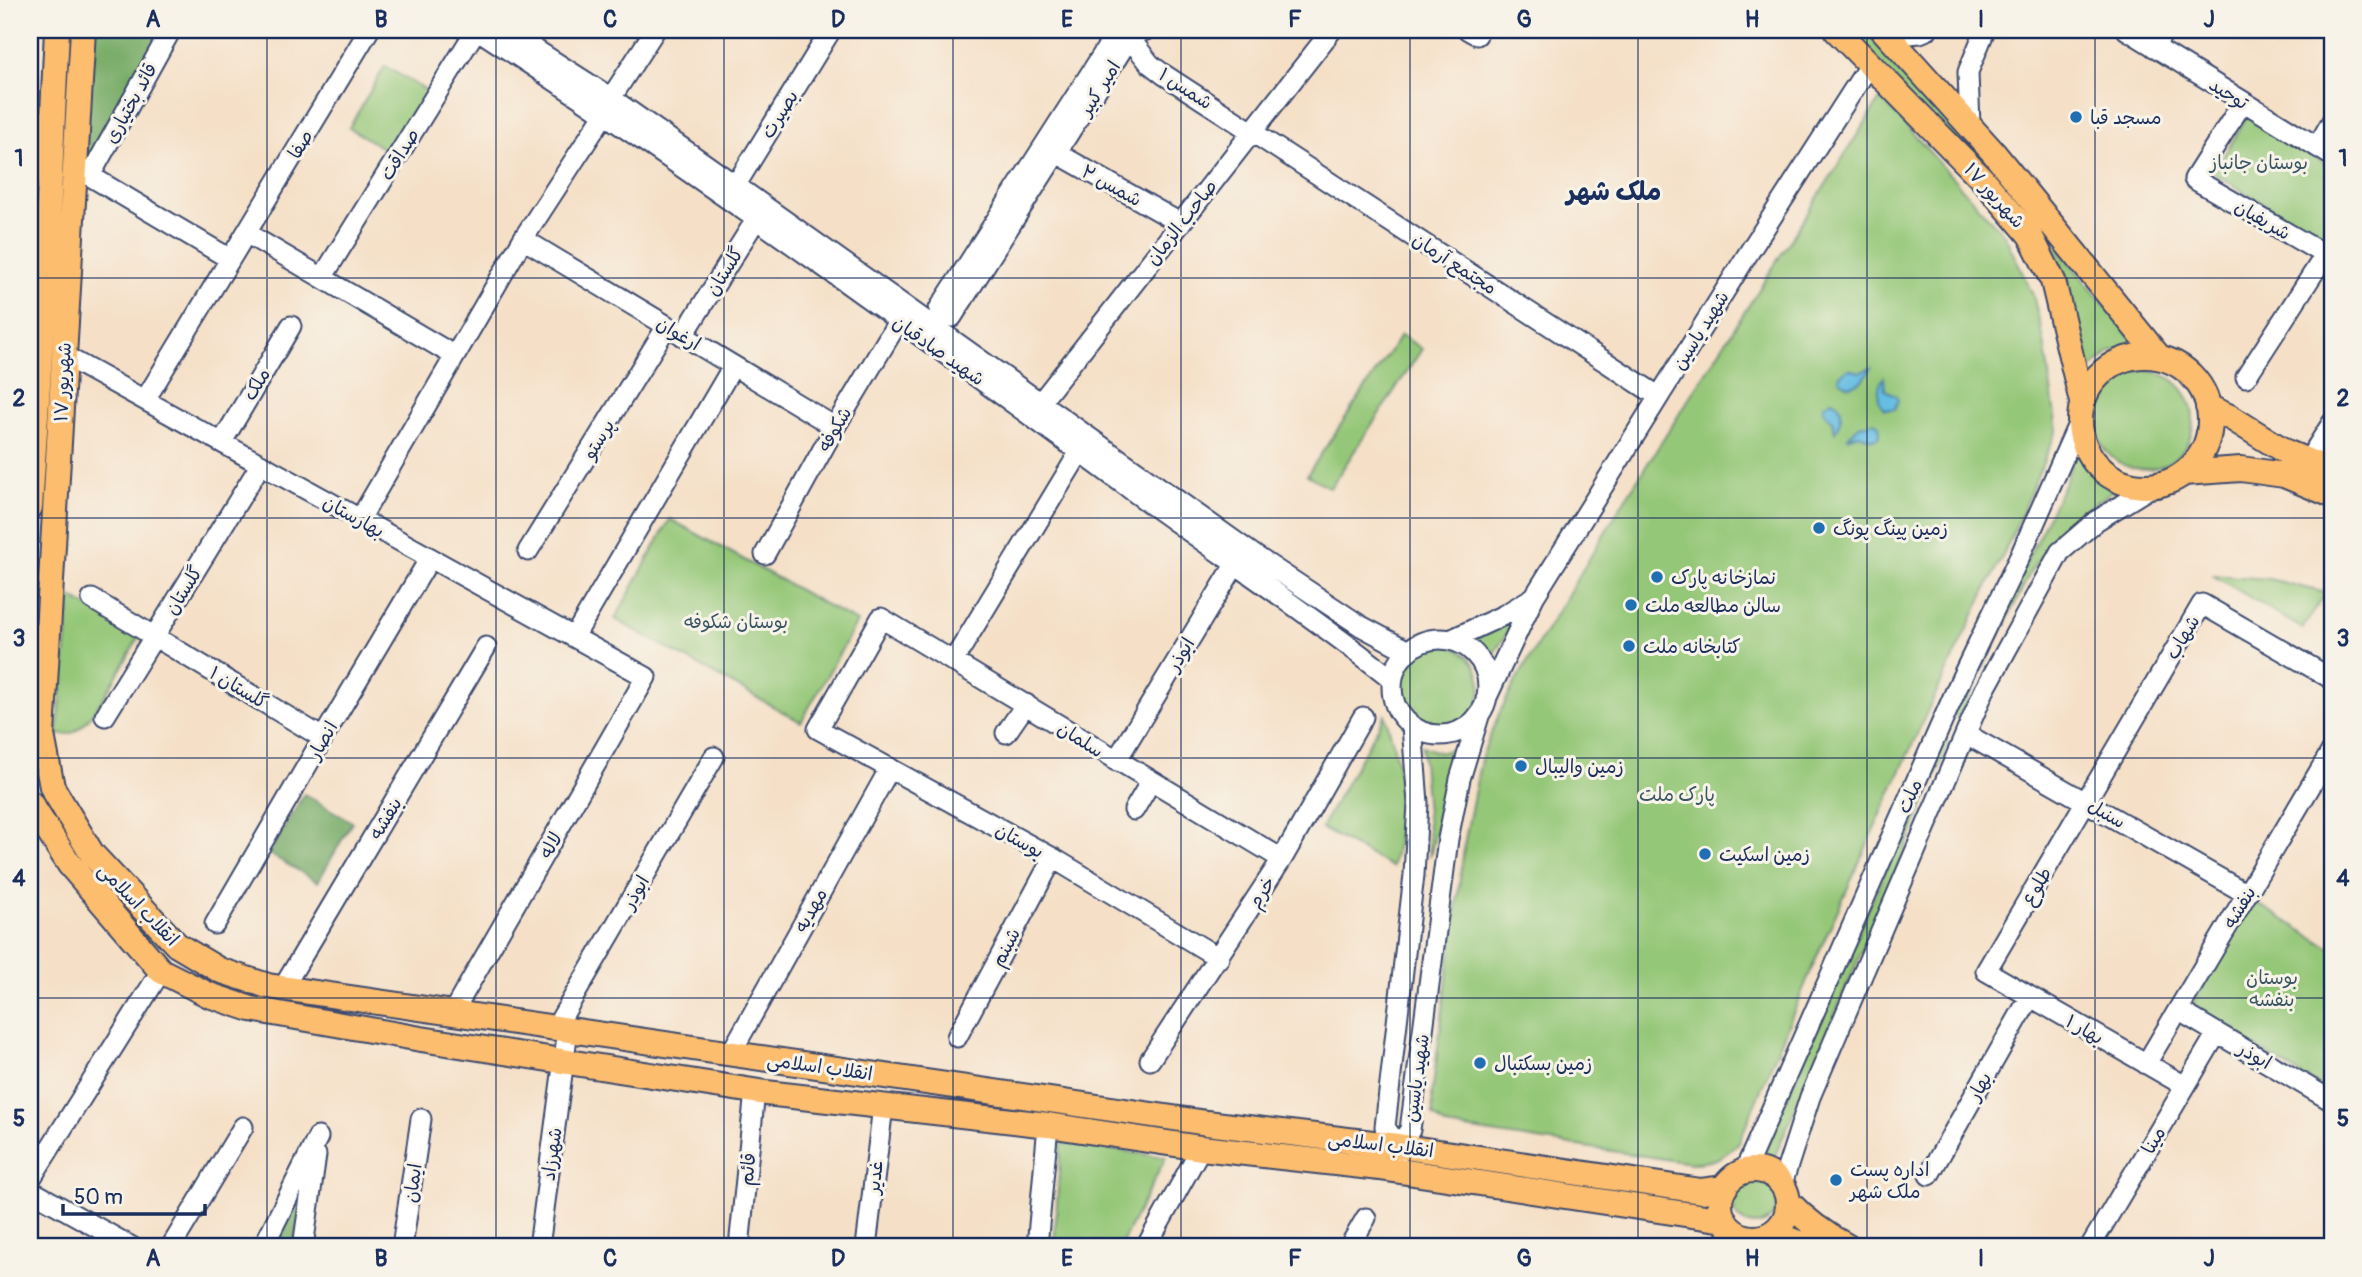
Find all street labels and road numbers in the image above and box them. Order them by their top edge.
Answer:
street label: امیر کبیر [1072,56,1126,122]
street label: قائد بختیاری [99,59,163,148]
street label: شمس ۱ [1154,63,1217,115]
street label: توحید [2204,73,2253,115]
street label: بصیرت [756,86,804,143]
street label: صداقت [375,124,425,185]
street label: صفا [283,126,319,163]
street label: ۱۷ شهریور [1959,158,2030,233]
street label: شمس ۲ [1077,160,1146,212]
street label: صاحب الزمان [1141,175,1223,270]
street label: شریفیان [2230,194,2295,245]
street label: مجتمع آرمان [1407,228,1501,301]
street label: گلستان [701,243,749,300]
street label: شهید یاسین [1667,286,1735,375]
street label: شهید صادقیان [888,310,989,391]
street label: ارغوان [652,311,705,356]
street label: ۱۷ شهریور [49,342,77,423]
street label: ملک [238,364,276,405]
street label: شکوفه [812,403,857,456]
street label: پرستو [577,415,620,465]
street label: بهارستان [319,490,388,544]
street label: گلستان [160,562,208,619]
street label: شهاب [2160,611,2205,664]
street label: ابوذر [1160,633,1200,678]
street label: گلستان ۱ [205,661,272,715]
street label: سلمان [1053,716,1108,763]
street label: انصار [301,717,343,766]
street label: ملت [1892,776,1928,817]
street label: بنفشه [364,793,408,844]
street label: سنبل [2083,794,2130,834]
street label: بوستان [991,818,1048,864]
street label: لاله [534,828,568,863]
street label: انقلاب اسلامی [93,858,184,951]
street label: طلوع [2016,863,2058,911]
street label: ابوذر [616,871,655,915]
street label: خرم [1243,872,1283,914]
street label: بنفشه [2218,882,2262,933]
street label: مهدیه [789,884,833,937]
street label: شبنم [986,924,1028,972]
street label: بهار ۱ [2061,1010,2108,1050]
street label: شهید یاسین [1399,1032,1435,1124]
street label: ابوذر [2232,1036,2276,1075]
street label: انقلاب اسلامی [765,1048,874,1086]
street label: بهار [1961,1068,1997,1107]
street label: مینا [2137,1122,2171,1159]
street label: شهرزاد [536,1126,568,1182]
street label: انقلاب اسلامی [1327,1127,1435,1163]
street label: قائم [734,1151,764,1187]
street label: غدیر [861,1159,889,1197]
street label: ایمان [398,1162,428,1204]

